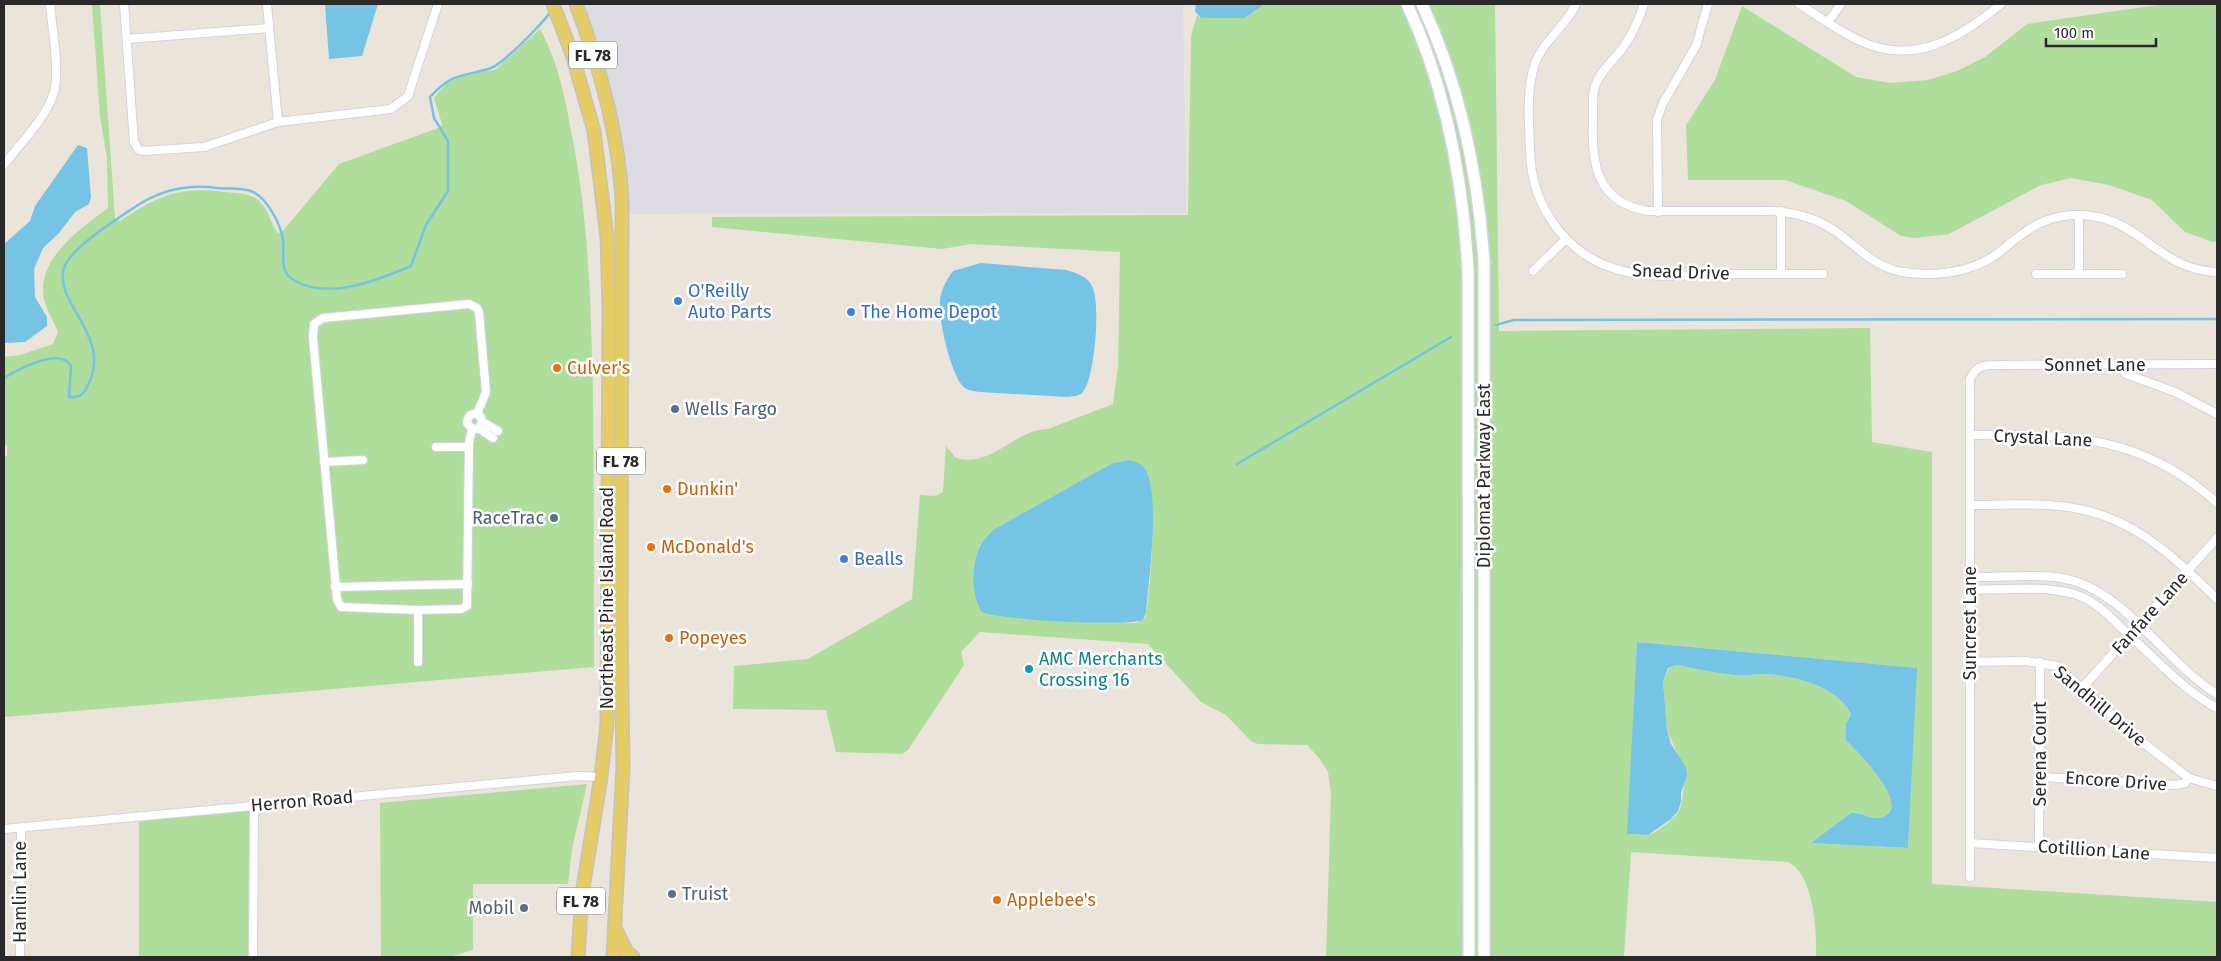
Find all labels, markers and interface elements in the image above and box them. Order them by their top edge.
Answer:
scale bar [2046,15,2156,47]
text: 100 m [2054,24,2094,42]
road number: FL 78 [569,42,617,68]
street label: Snead Drive [1632,259,1730,285]
place label: O'Reilly Auto Parts [688,280,771,323]
marker: O'Reilly Auto Parts [672,295,684,307]
place label: The Home Depot [861,301,998,323]
marker: The Home Depot [845,306,857,318]
street label: Sonnet Lane [2044,354,2146,376]
place label: Culver's [567,357,630,379]
marker: Culver's [551,362,563,374]
street label: Diplomat Parkway East [1473,383,1495,568]
place label: Wells Fargo [685,398,777,420]
marker: Wells Fargo [669,403,681,415]
street label: Crystal Lane [1993,424,2093,452]
road number: FL 78 [597,448,645,474]
place label: Dunkin' [677,478,738,500]
marker: Dunkin' [661,483,673,495]
street label: Northeast Pine Island Road [596,487,618,709]
place label: RaceTrac [472,507,544,529]
marker: RaceTrac [548,512,560,524]
place label: McDonald's [661,536,754,558]
marker: McDonald's [645,541,657,553]
place label: Bealls [854,548,903,570]
marker: Bealls [838,553,850,565]
street label: Suncrest Lane [1959,566,1981,680]
street label: Fanfare Lane [2107,567,2193,659]
place label: Popeyes [679,627,747,649]
marker: Popeyes [663,632,675,644]
place label: AMC Merchants Crossing 16 [1039,648,1163,691]
street label: Sandhill Drive [2049,661,2151,751]
marker: AMC Merchants Crossing 16 [1023,663,1035,675]
street label: Serena Court [2029,701,2051,807]
street label: Encore Drive [2064,766,2168,796]
street label: Herron Road [250,786,354,816]
street label: Cotillion Lane [2037,835,2151,865]
street label: Hamlin Lane [9,841,31,943]
place label: Truist [682,883,729,905]
road number: FL 78 [557,888,605,914]
marker: Truist [666,888,678,900]
place label: Applebee's [1007,889,1096,911]
marker: Applebee's [991,894,1003,906]
place label: Mobil [468,897,514,919]
marker: Mobil [518,902,530,914]

